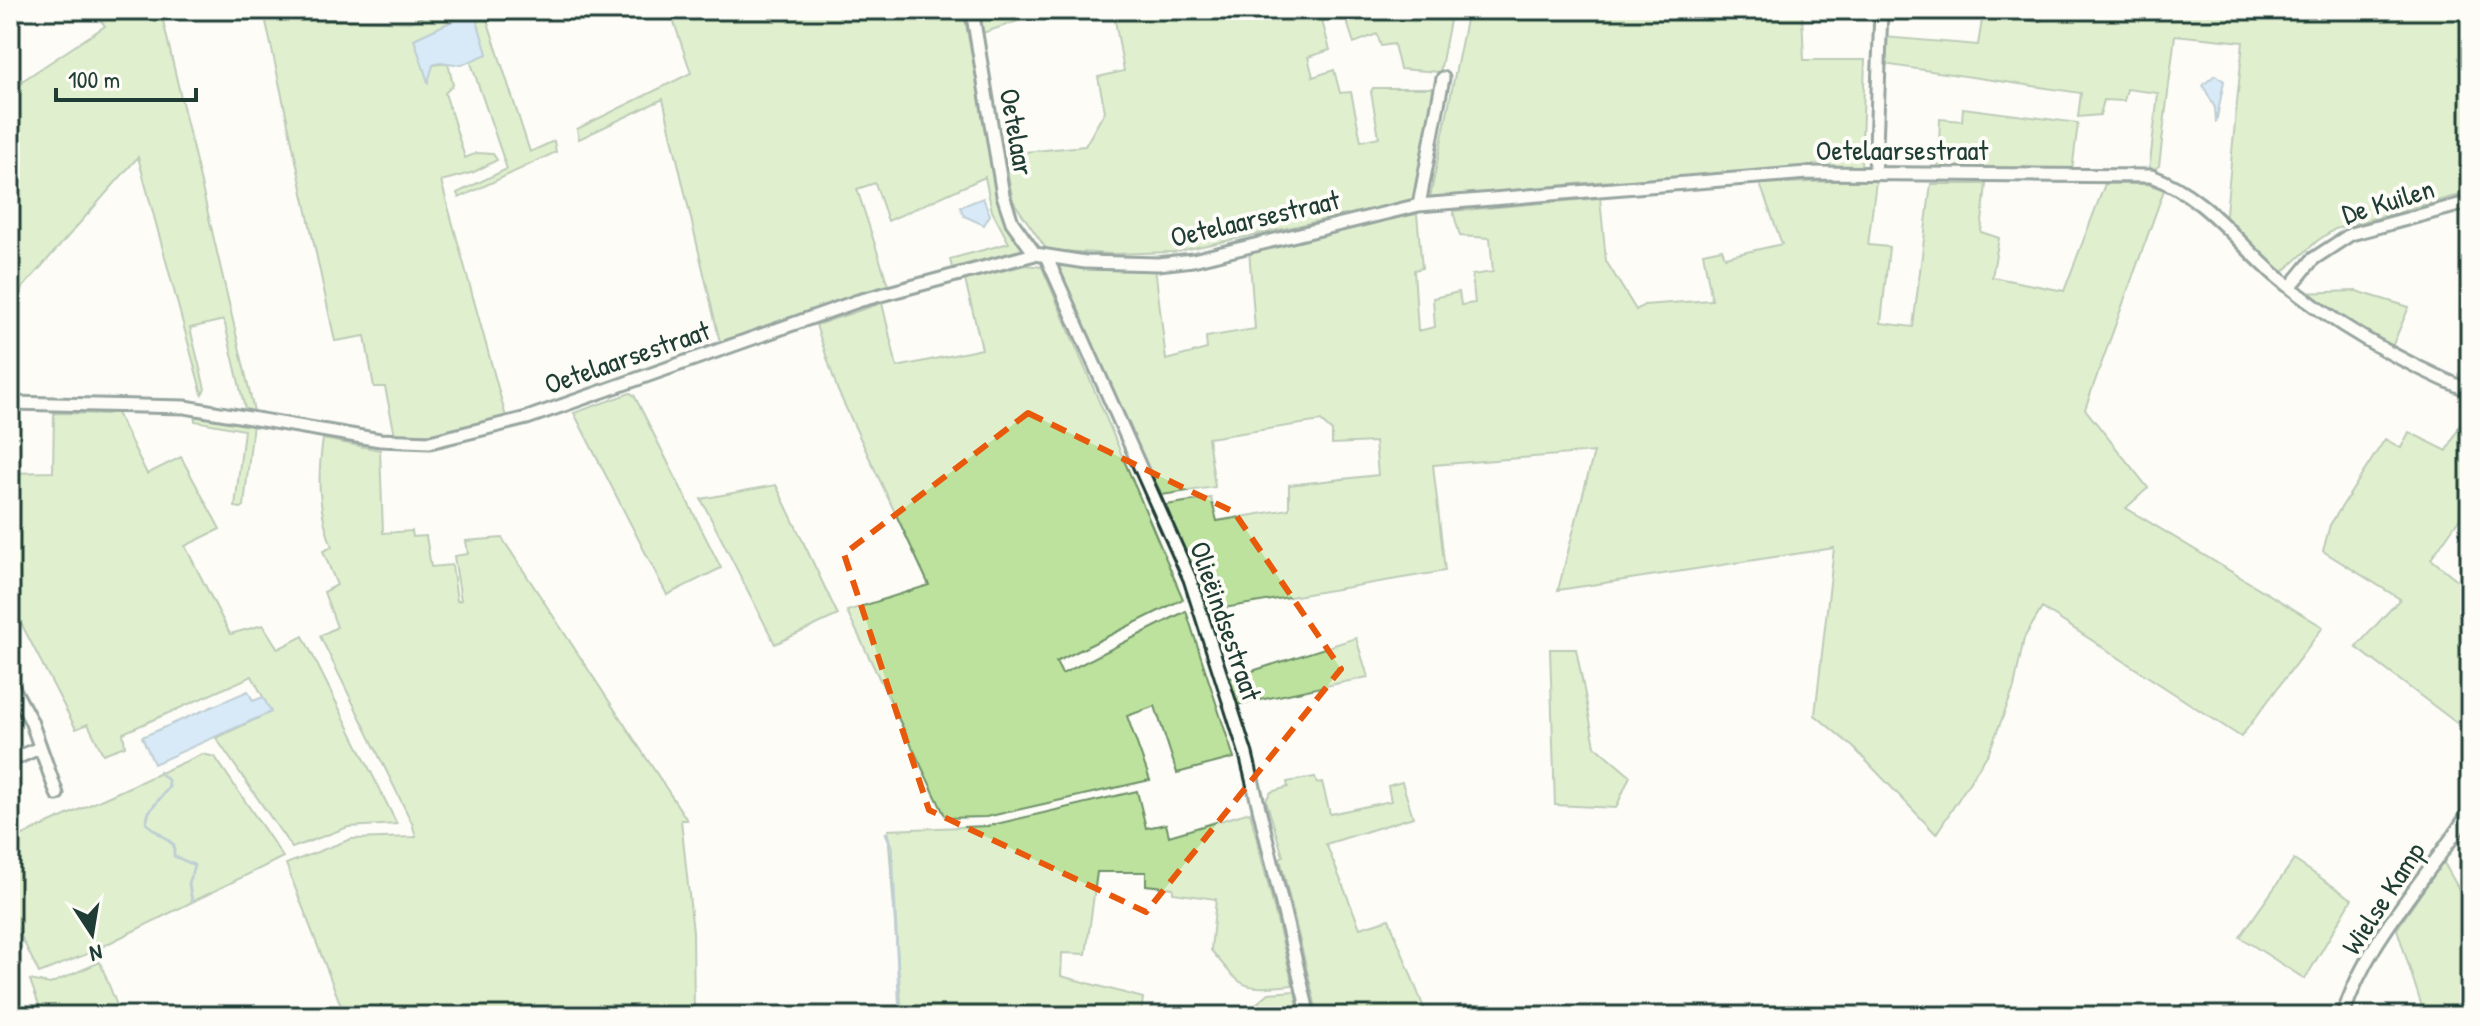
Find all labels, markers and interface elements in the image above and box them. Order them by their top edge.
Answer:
scale bar [56,52,196,102]
text: 100 m [68,63,120,95]
street label: Oetelaar [991,86,1043,179]
street label: Oetelaarsestraat [1816,131,1989,169]
street label: De Kuilen [2337,169,2439,233]
street label: Oetelaarsestraat [1167,180,1344,256]
street label: Oetelaarsestraat [539,311,715,403]
street label: Olieëindsestraat [1181,536,1271,706]
street label: Wielse Kamp [2332,834,2434,962]
north arrow [52,894,132,974]
text: N [87,938,105,970]

